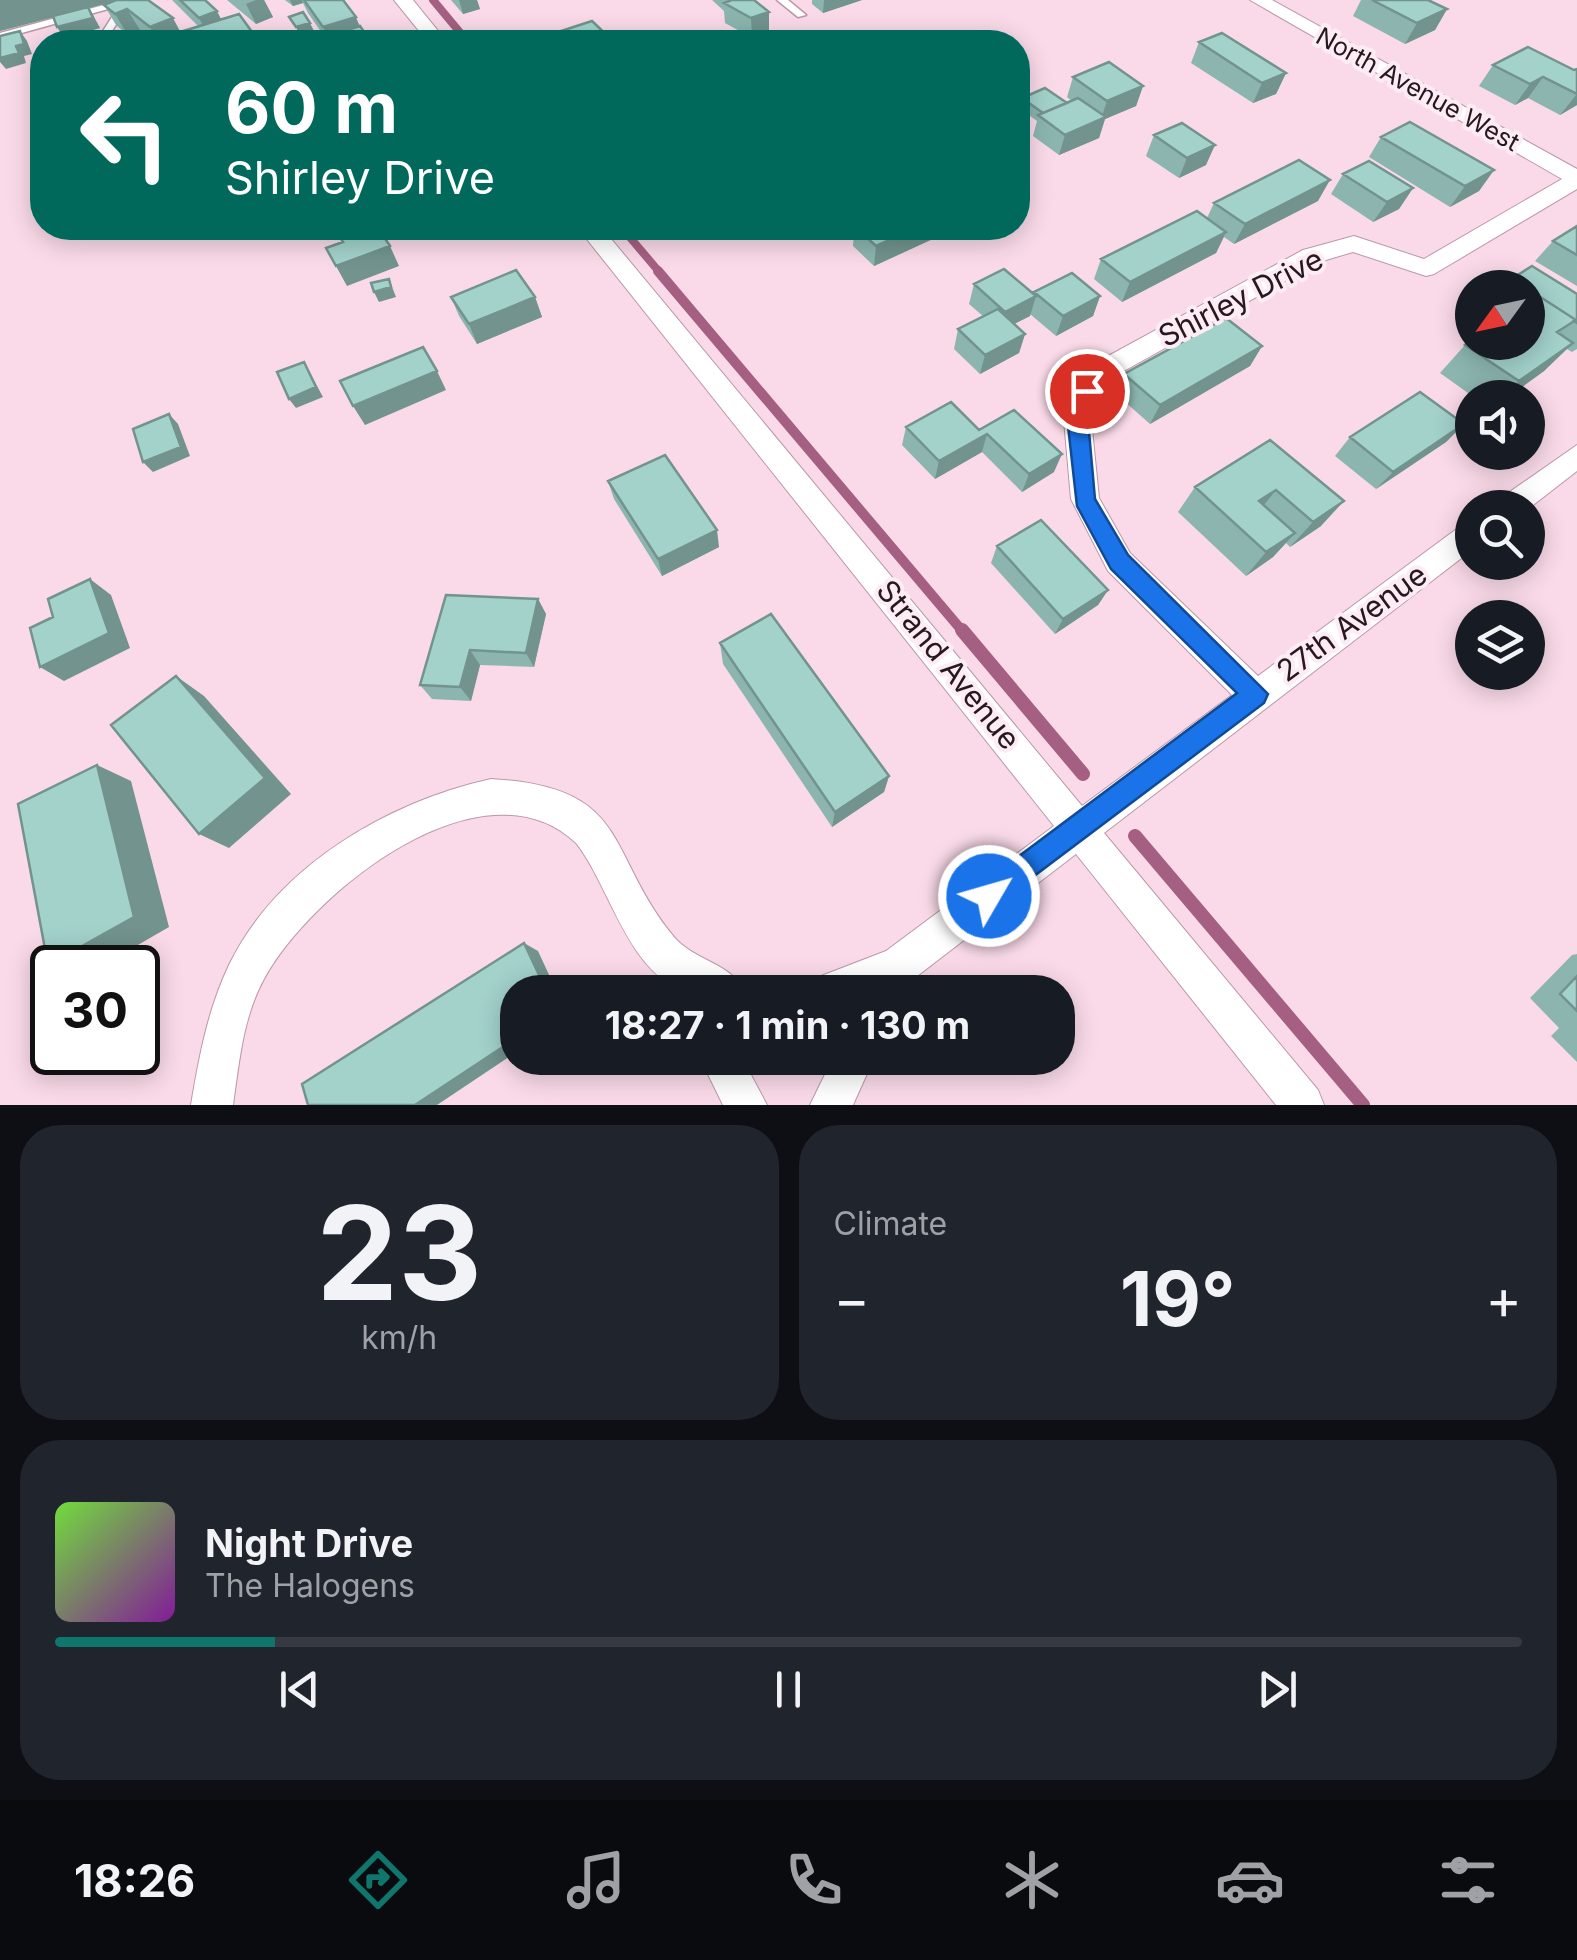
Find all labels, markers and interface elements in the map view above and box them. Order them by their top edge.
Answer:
street label: North Avenue West [1311,21,1525,157]
text: 60 m [225,65,398,150]
icon: left [60,70,190,200]
text: Shirley Drive [225,150,495,205]
street label: Shirley Drive [1152,240,1329,354]
north arrow [1455,270,1545,360]
map controls [1455,270,1545,690]
pin [1045,349,1130,434]
icon: arrive [1060,364,1115,419]
button: sound [1455,380,1545,470]
button: search [1455,490,1545,580]
street label: 27th Avenue [1269,556,1433,689]
street label: Strand Avenue [870,573,1028,756]
button: layers [1455,600,1545,690]
position arrow [937,844,1041,948]
speed limit sign: 30 [30,945,160,1075]
text: 18:27 · 1 min · 130 m [605,1002,970,1048]
text: 23 [316,1174,482,1331]
text: Climate [834,1204,947,1243]
text: 19° [1120,1253,1236,1344]
text: − [834,1266,870,1332]
text: + [1486,1266,1522,1332]
text: km/h [361,1318,437,1357]
text: Night Drive [205,1520,413,1566]
text: The Halogens [205,1566,415,1605]
icon: previous [272,1662,327,1717]
icon: pause [761,1662,816,1717]
icon: next [1250,1662,1305,1717]
icon: directions [343,1845,413,1915]
icon: music [561,1845,631,1915]
icon: phone [779,1845,849,1915]
icon: climate [997,1845,1067,1915]
icon: car [1215,1845,1285,1915]
icon: filters [1433,1845,1503,1915]
text: 18:26 [74,1853,195,1908]

